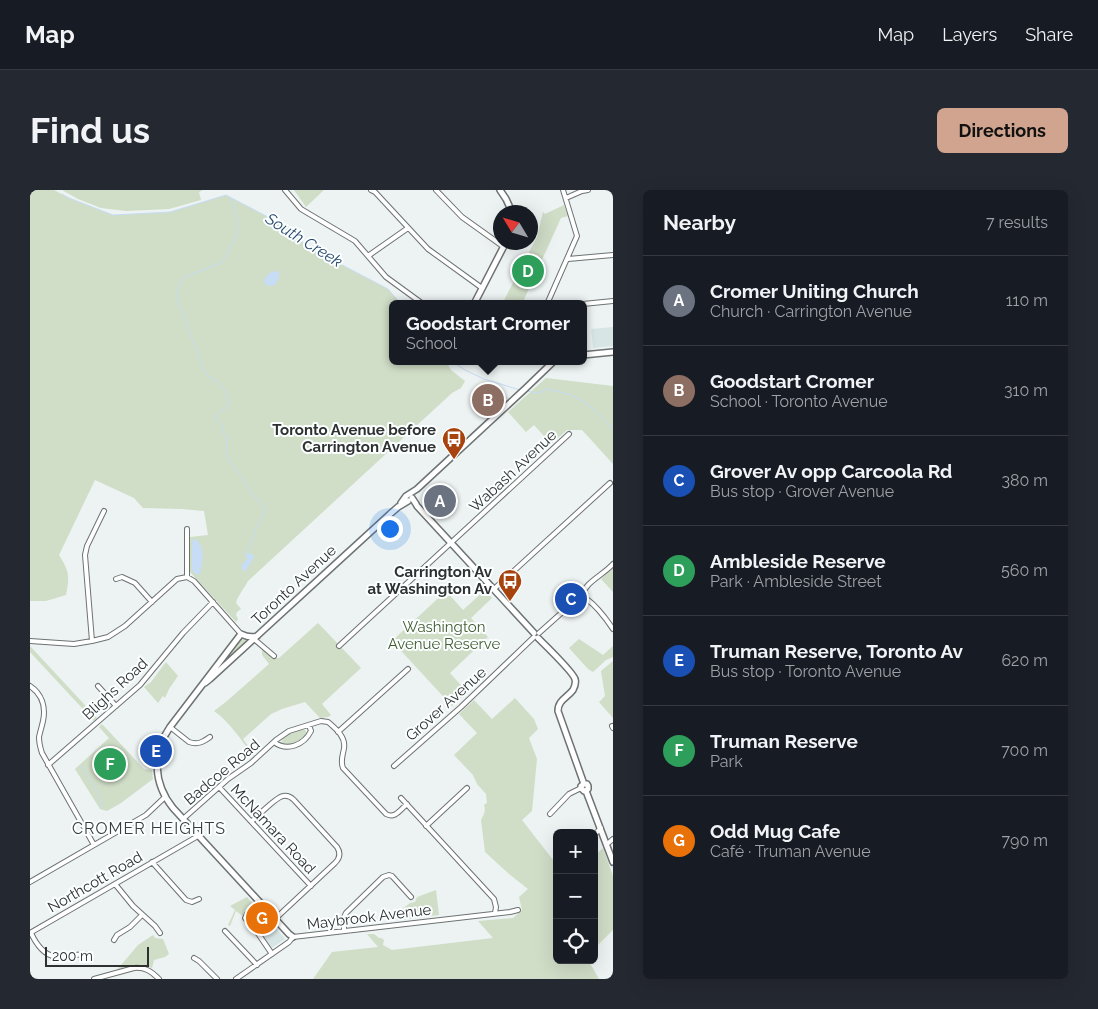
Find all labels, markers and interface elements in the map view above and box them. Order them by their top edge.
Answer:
text: Map [25,20,75,49]
text: Map [878,24,914,45]
text: Layers [942,24,997,45]
text: Share [1025,24,1073,45]
button: Directions [937,108,1068,153]
text: Find us [30,110,150,151]
north arrow [493,205,538,250]
water label: South Creek [261,208,346,271]
text: Nearby [663,210,736,235]
text: 7 results [986,213,1048,232]
pin: D [512,252,544,290]
text: Cromer Uniting Church [710,280,919,302]
text: A [674,291,684,310]
text: 110 m [1006,291,1048,310]
popup [389,300,587,365]
text: Church · Carrington Avenue [710,302,912,321]
text: Goodstart Cromer [406,312,570,334]
text: School [406,334,457,353]
text: Goodstart Cromer [710,370,874,392]
pin: B [472,381,504,419]
text: B [674,381,684,400]
text: 310 m [1004,381,1048,400]
text: School · Toronto Avenue [710,392,888,411]
place label: Toronto Avenue before Carrington Avenue [272,421,436,456]
bus stop icon: Toronto Avenue before Carrington Avenue [441,426,467,460]
street label: Wabash Avenue [466,426,560,516]
text: Grover Av opp Carcoola Rd [710,460,952,482]
text: C [674,471,684,490]
text: 380 m [1001,471,1048,490]
pin: A [424,482,456,520]
text: Bus stop · Grover Avenue [710,482,894,501]
your location [377,516,403,542]
street label: Toronto Avenue [248,541,340,629]
text: Ambleside Reserve [710,550,886,572]
text: D [673,561,685,580]
text: 560 m [1001,561,1048,580]
place label: Carrington Av at Washington Av [367,563,493,598]
bus stop icon: Carrington Av at Washington Av [497,568,523,602]
text: Park · Ambleside Street [710,572,882,591]
pin: C [555,580,587,618]
park label: Washington Avenue Reserve [388,618,501,653]
text: Truman Reserve, Toronto Av [710,640,963,662]
text: E [674,651,684,670]
text: 620 m [1001,651,1048,670]
street label: Blighs Road [79,654,151,724]
text: Bus stop · Toronto Avenue [710,662,901,681]
street label: Grover Avenue [402,663,490,745]
text: Truman Reserve [710,730,858,752]
pin: E [140,732,172,770]
street label: Badcoe Road [181,735,263,809]
text: F [674,741,684,760]
text: 700 m [1001,741,1048,760]
pin: F [94,745,126,783]
text: Park [710,752,743,771]
street label: McNamara Road [227,780,319,878]
district label: CROMER HEIGHTS [72,819,226,838]
text: Odd Mug Cafe [710,820,840,842]
map controls [553,829,598,964]
button: + [553,829,598,874]
text: G [673,831,685,850]
text: 790 m [1002,831,1048,850]
text: Café · Truman Avenue [710,842,871,861]
street label: Northcott Road [44,848,146,916]
button: − [553,874,598,919]
pin: G [246,899,278,937]
street label: Maybrook Avenue [306,900,432,934]
button: locate [553,919,598,964]
scale bar [45,944,149,967]
text: 200 m [52,948,93,964]

